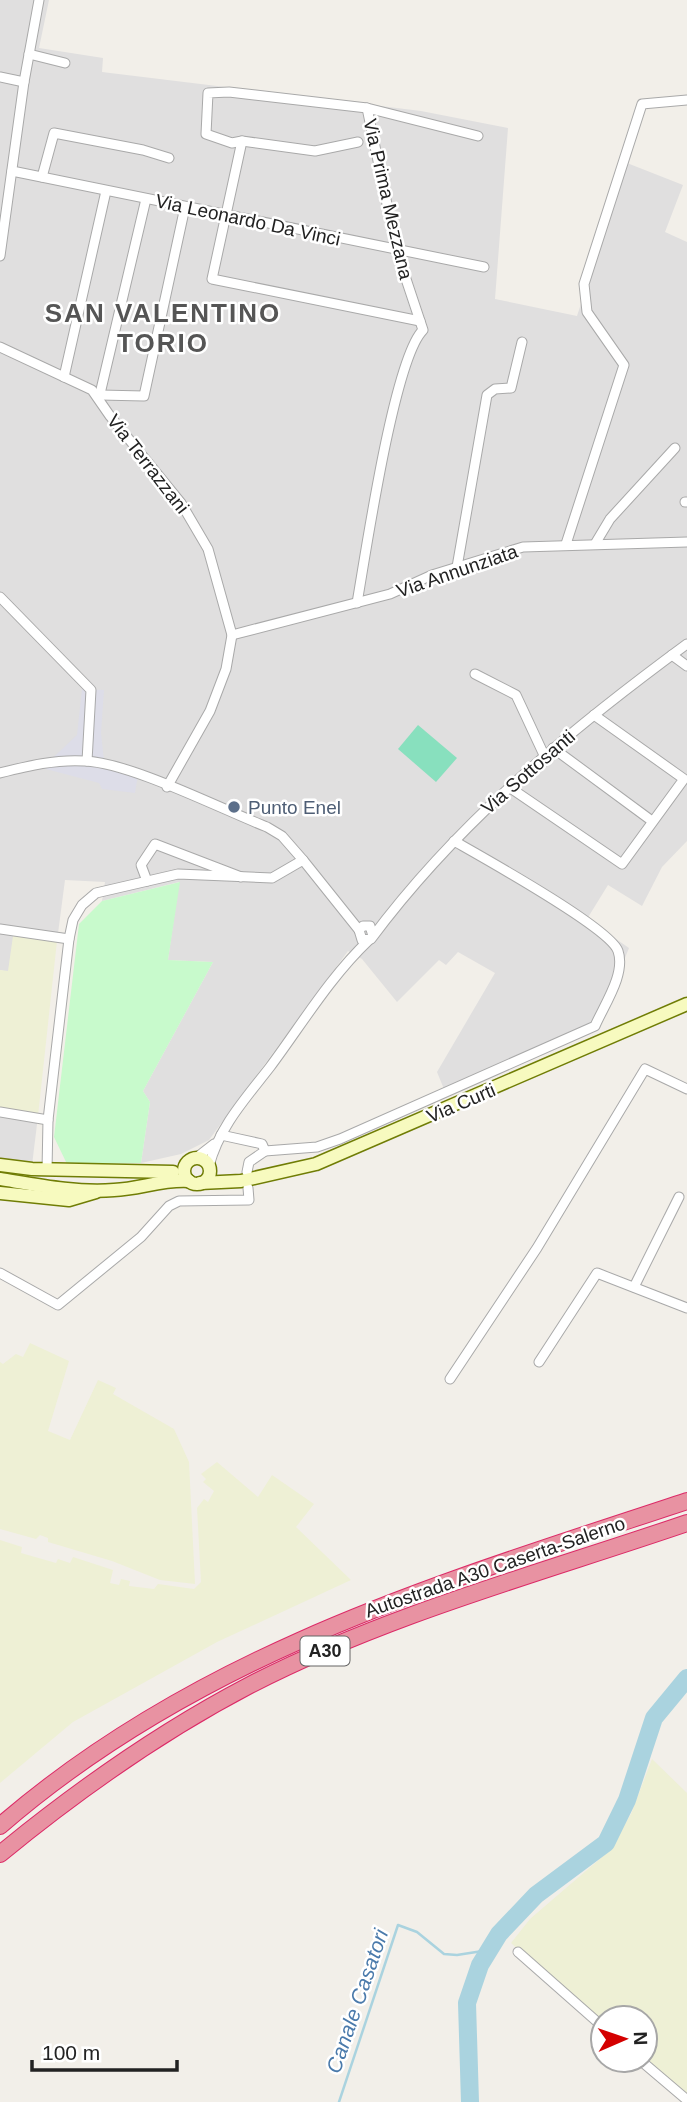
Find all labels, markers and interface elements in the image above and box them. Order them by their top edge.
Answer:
street label: Via Prima Mezzana [359,117,417,282]
street label: Via Leonardo Da Vinci [154,190,342,250]
district label: SAN VALENTINO TORIO [45,298,281,358]
street label: Via Terrazzani [103,410,193,518]
street label: Via Annunziata [394,540,521,602]
street label: Via Sottosanti [477,726,579,818]
place label: Punto Enel [248,797,341,818]
marker: Punto Enel [226,799,242,815]
street label: Via Curti [424,1079,498,1127]
street label: Autostrada A30 Caserta-Salerno [362,1513,628,1621]
road number: A30 [300,1636,350,1666]
water label: Canale Casatori [322,1925,393,2076]
north arrow [589,2004,659,2074]
scale bar [32,2028,177,2072]
text: N [630,2031,651,2046]
text: 100 m [42,2041,100,2064]

